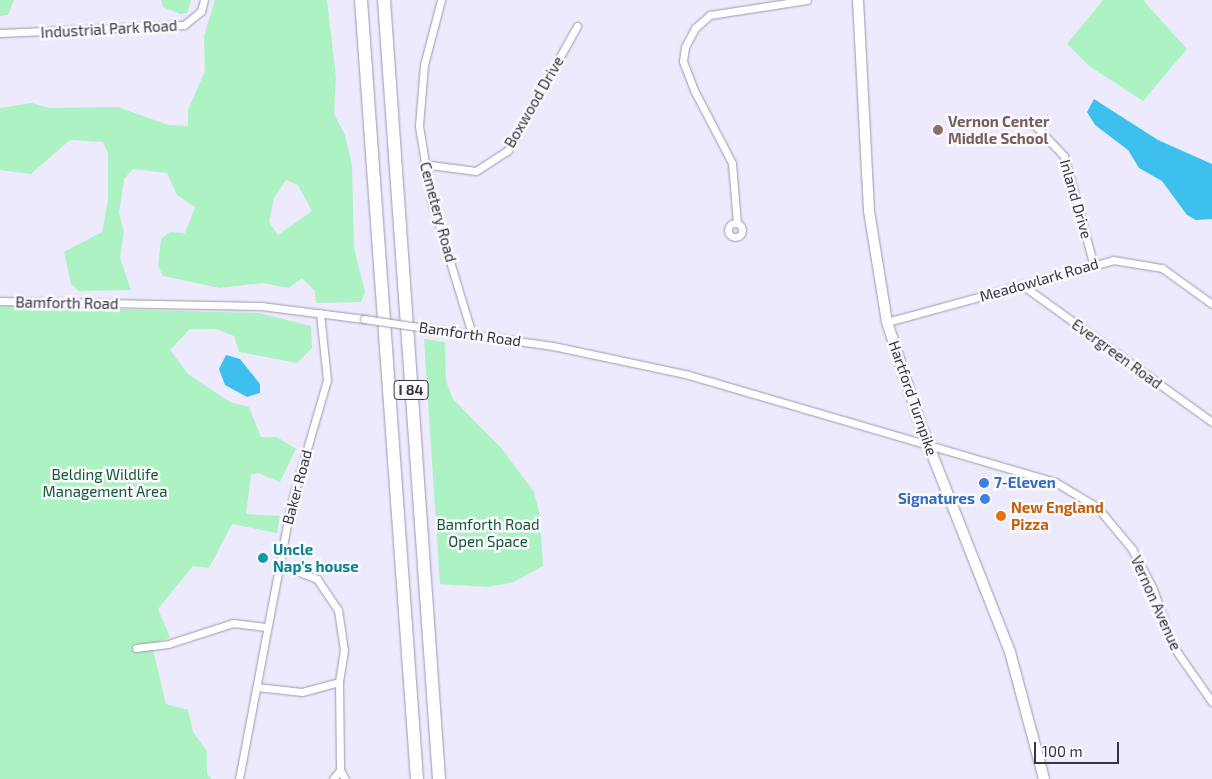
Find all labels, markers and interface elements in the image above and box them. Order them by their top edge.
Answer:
street label: Industrial Park Road [40,16,178,42]
street label: Boxwood Drive [501,53,567,151]
place label: Vernon Center Middle School [948,112,1049,147]
marker: Vernon Center Middle School [932,124,944,136]
street label: Inland Drive [1056,157,1096,241]
street label: Cemetery Road [416,160,460,264]
street label: Meadowlark Road [977,254,1101,306]
street label: Bamforth Road [15,293,119,313]
street label: Evergreen Road [1068,315,1166,393]
street label: Bamforth Road [418,318,522,350]
street label: Hartford Turnpike [885,338,941,458]
road number: I 84 [394,378,428,402]
street label: Baker Road [278,448,316,526]
park label: Belding Wildlife Management Area [42,465,168,500]
place label: 7-Eleven [994,474,1056,492]
marker: 7-Eleven [978,477,990,489]
place label: Signatures [898,490,975,508]
marker: Signatures [979,493,991,505]
place label: New England Pizza [1011,498,1104,533]
marker: New England Pizza [995,510,1007,522]
park label: Bamforth Road Open Space [436,515,540,550]
place label: Uncle Nap's house [273,540,359,575]
marker: Uncle Nap's house [257,552,269,564]
street label: Vernon Avenue [1127,553,1185,653]
scale bar [1037,732,1122,764]
text: 100 m [1042,742,1083,760]

